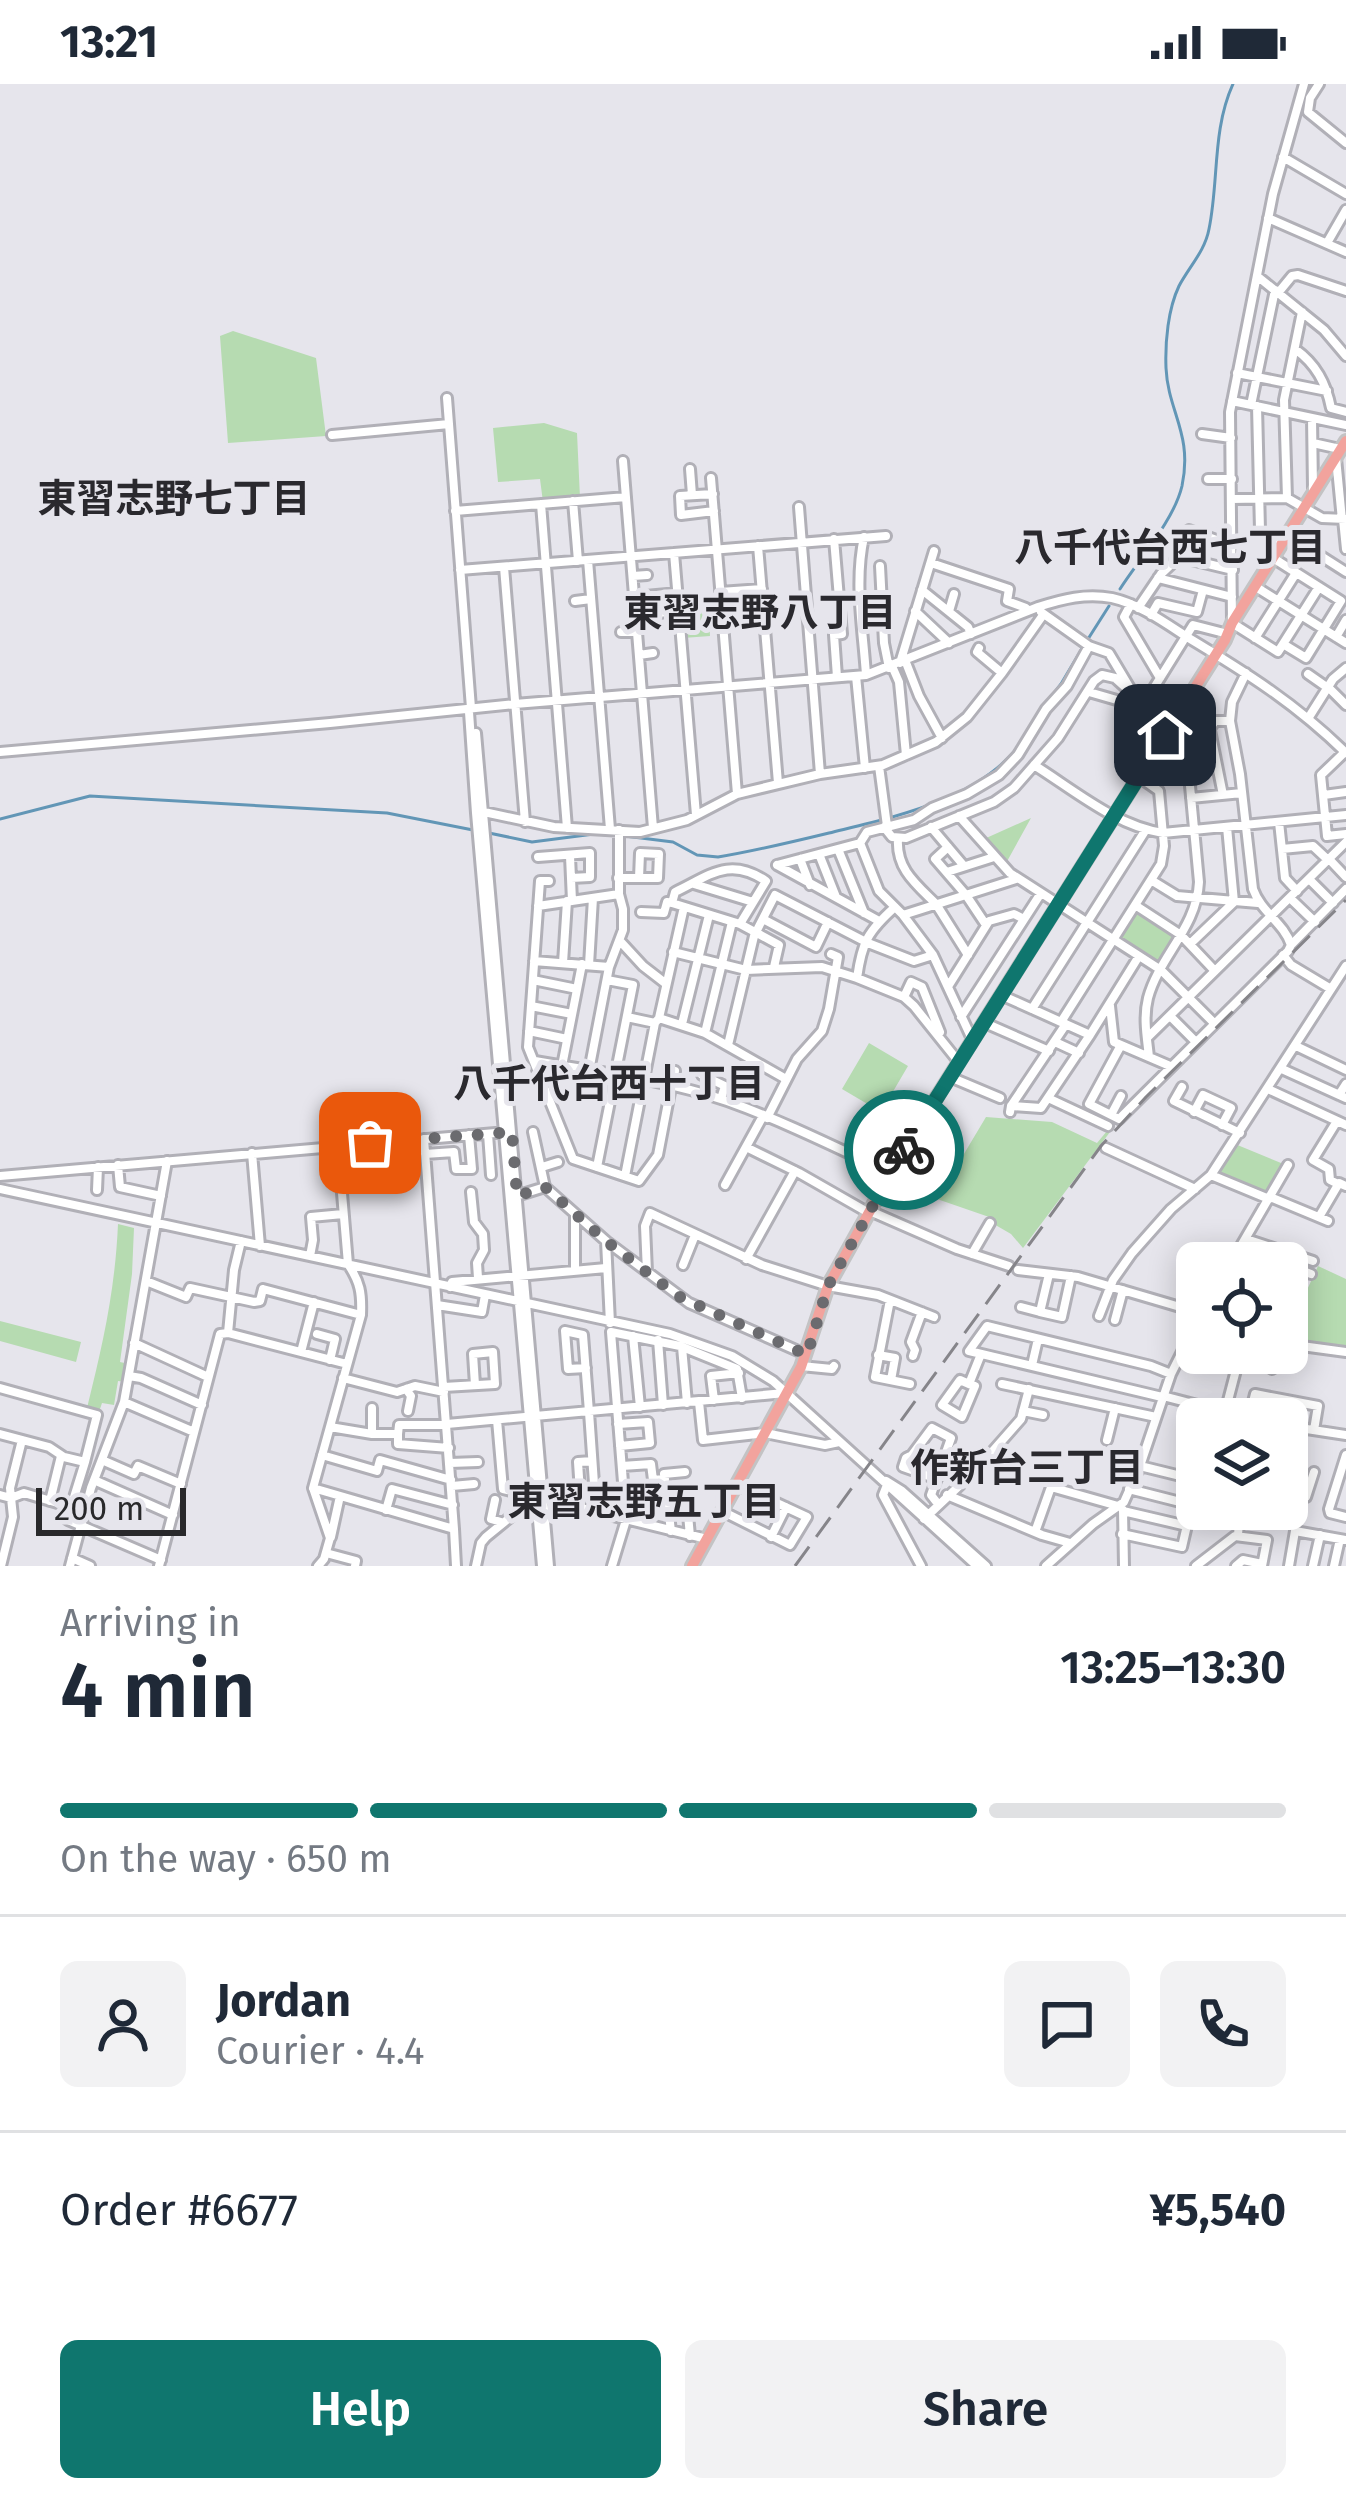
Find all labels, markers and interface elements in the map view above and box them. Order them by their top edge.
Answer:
text: 13:21 [60,15,158,69]
district label: 東習志野七丁目 [37,476,311,522]
district label: 八千代台西七丁目 [1014,525,1326,571]
district label: 東習志野八丁目 [623,590,897,636]
pin [1114,684,1216,786]
icon: home [1132,702,1198,768]
district label: 八千代台西十丁目 [453,1061,765,1107]
courier [844,1090,964,1210]
pin [319,1092,421,1194]
icon: bag [337,1110,403,1176]
icon: bike [871,1117,937,1183]
map controls [1176,1242,1308,1530]
button: locate [1176,1242,1308,1374]
button: layers [1176,1398,1308,1530]
district label: 作新台三丁目 [910,1445,1144,1491]
district label: 東習志野五丁目 [507,1479,781,1525]
scale bar [36,1482,186,1535]
text: 200 m [54,1489,144,1529]
text: Arriving in [60,1600,241,1646]
text: 13:25–13:30 [1060,1641,1286,1695]
text: 4 min [60,1644,256,1738]
text: On the way · 650 m [60,1836,392,1882]
button: person [60,1961,186,2087]
button: chat [1004,1961,1130,2087]
button: phone [1160,1961,1286,2087]
text: Jordan [216,1974,351,2028]
text: Courier · 4.4 [216,2028,425,2074]
text: Order #6677 [60,2183,298,2237]
text: ¥5,540 [1150,2183,1286,2237]
button: Help [60,2340,661,2478]
button: Share [685,2340,1286,2478]

